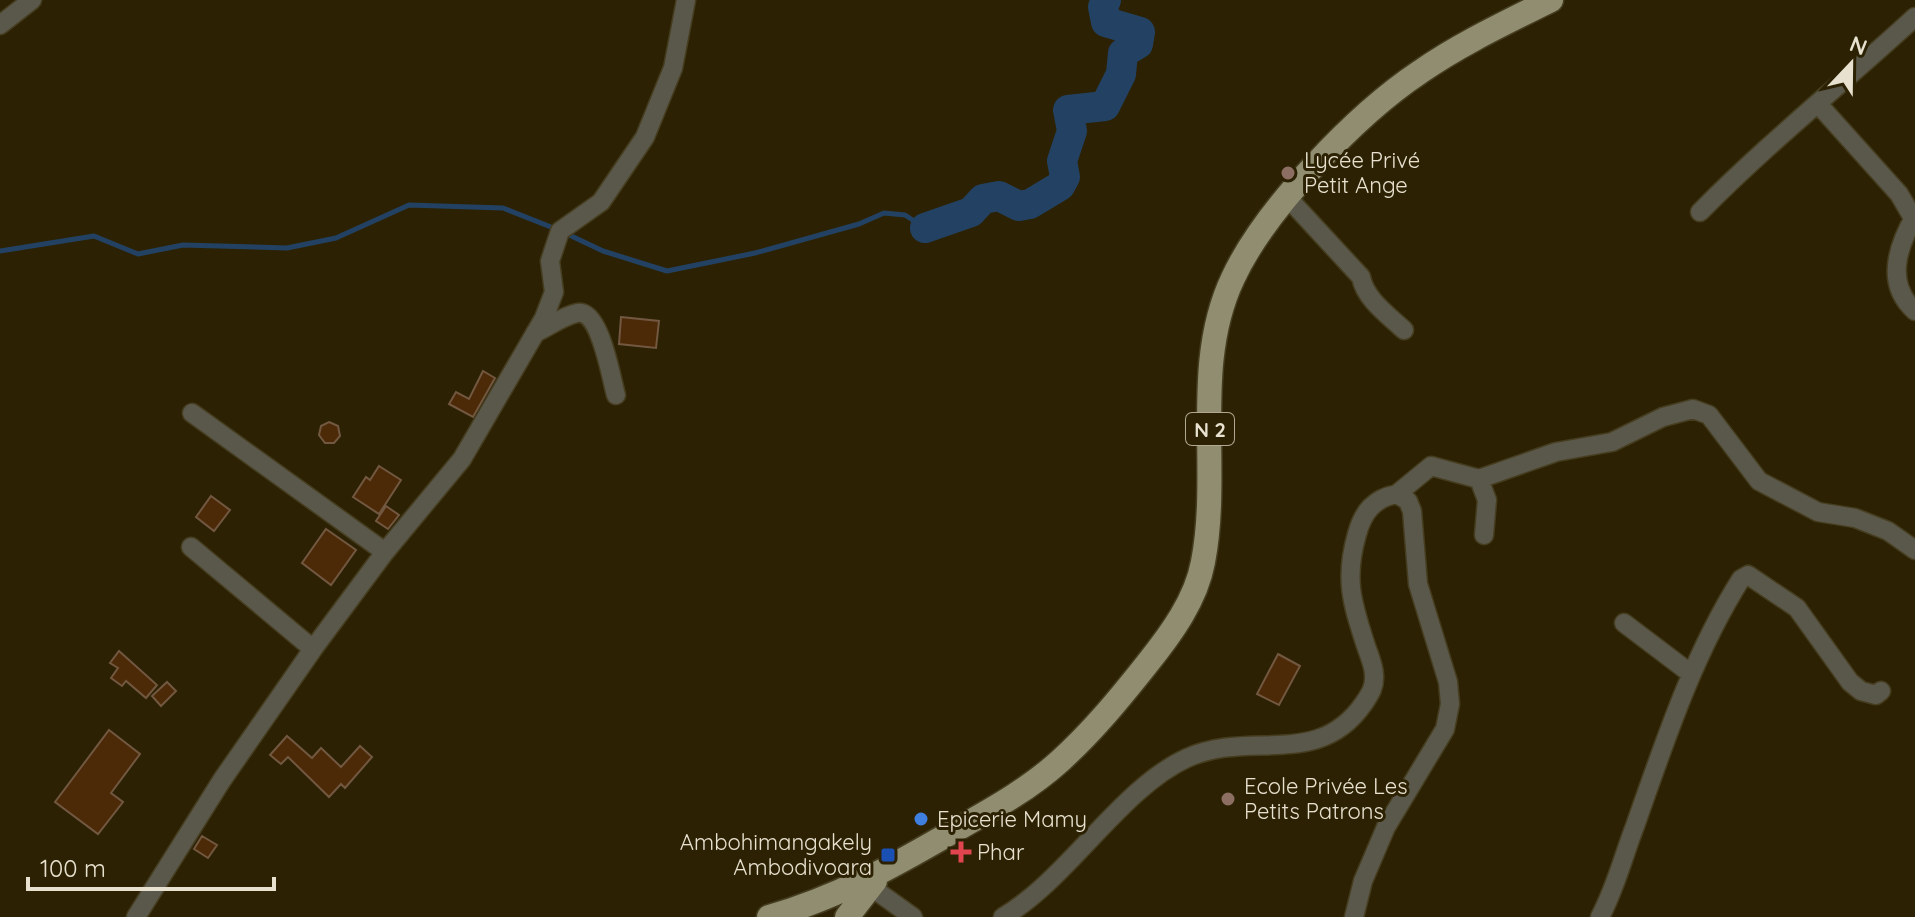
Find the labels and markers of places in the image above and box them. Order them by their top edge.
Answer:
place label: Lycée Privé Petit Ange [1304,146,1420,199]
marker: Lycée Privé Petit Ange [1279,164,1297,182]
place label: Ecole Privée Les Petits Patrons [1244,772,1407,825]
marker: Ecole Privée Les Petits Patrons [1219,790,1237,808]
place label: Epicerie Mamy [937,805,1087,833]
marker: Epicerie Mamy [912,810,930,828]
place label: Ambohimangakely Ambodivoara [680,828,872,881]
place label: Phar [977,838,1025,866]
marker: Phar [952,843,970,861]
marker: Ambohimangakely Ambodivoara [879,846,897,864]

